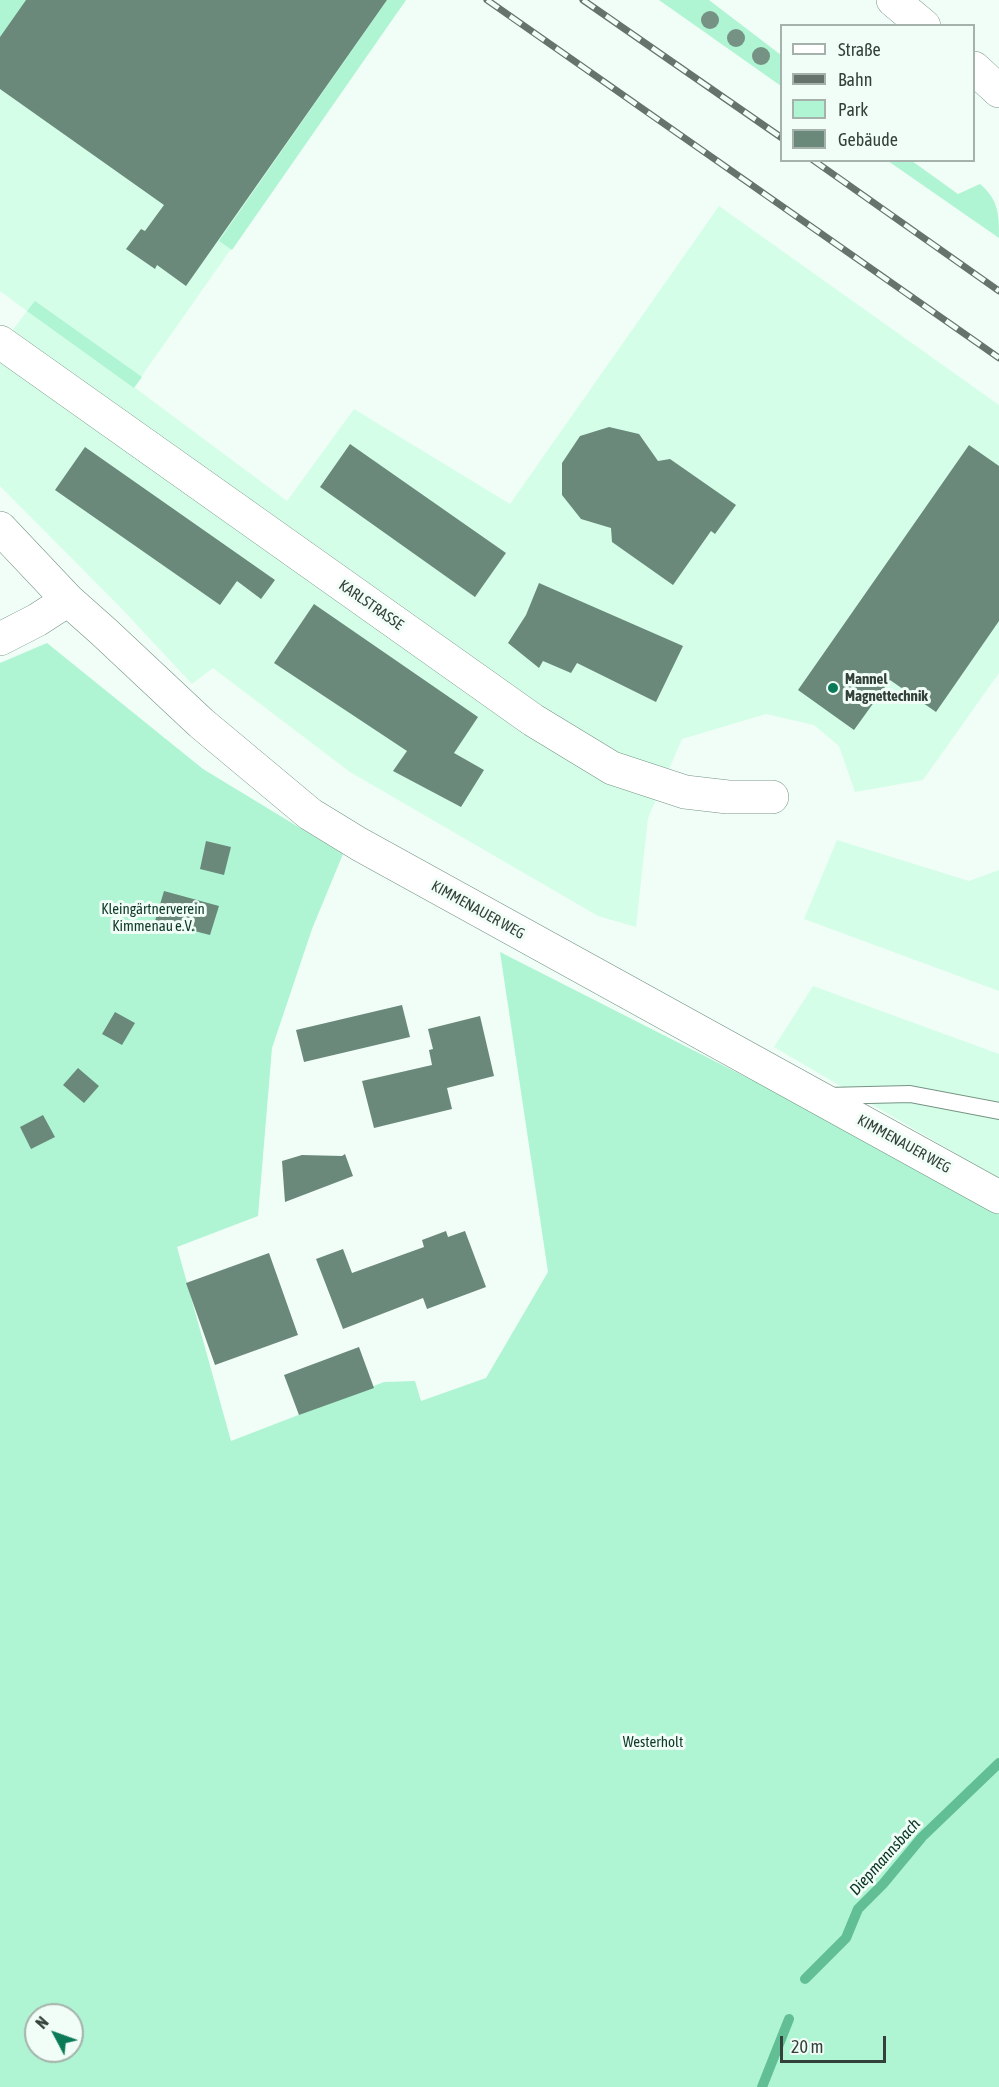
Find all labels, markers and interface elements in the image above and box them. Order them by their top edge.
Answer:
legend [780,24,975,162]
text: Straße [838,39,881,60]
text: Bahn [838,69,872,90]
text: Park [838,99,868,120]
text: Gebäude [838,129,898,150]
street label: KARLSTRASSE [335,576,407,634]
place label: Mannel Magnettechnik [845,670,928,705]
marker: Mannel Magnettechnik [826,681,840,695]
street label: KIMMENAUER WEG [428,877,528,943]
park label: Kleingärtnerverein Kimmenau e.V. [101,900,205,935]
street label: KIMMENAUER WEG [854,1111,954,1177]
park label: Westerholt [623,1733,683,1751]
water label: Diepmannsbach [846,1815,924,1899]
north arrow [24,2003,84,2063]
text: N [32,2013,52,2032]
scale bar [783,2024,890,2062]
text: 20 m [791,2036,823,2057]

